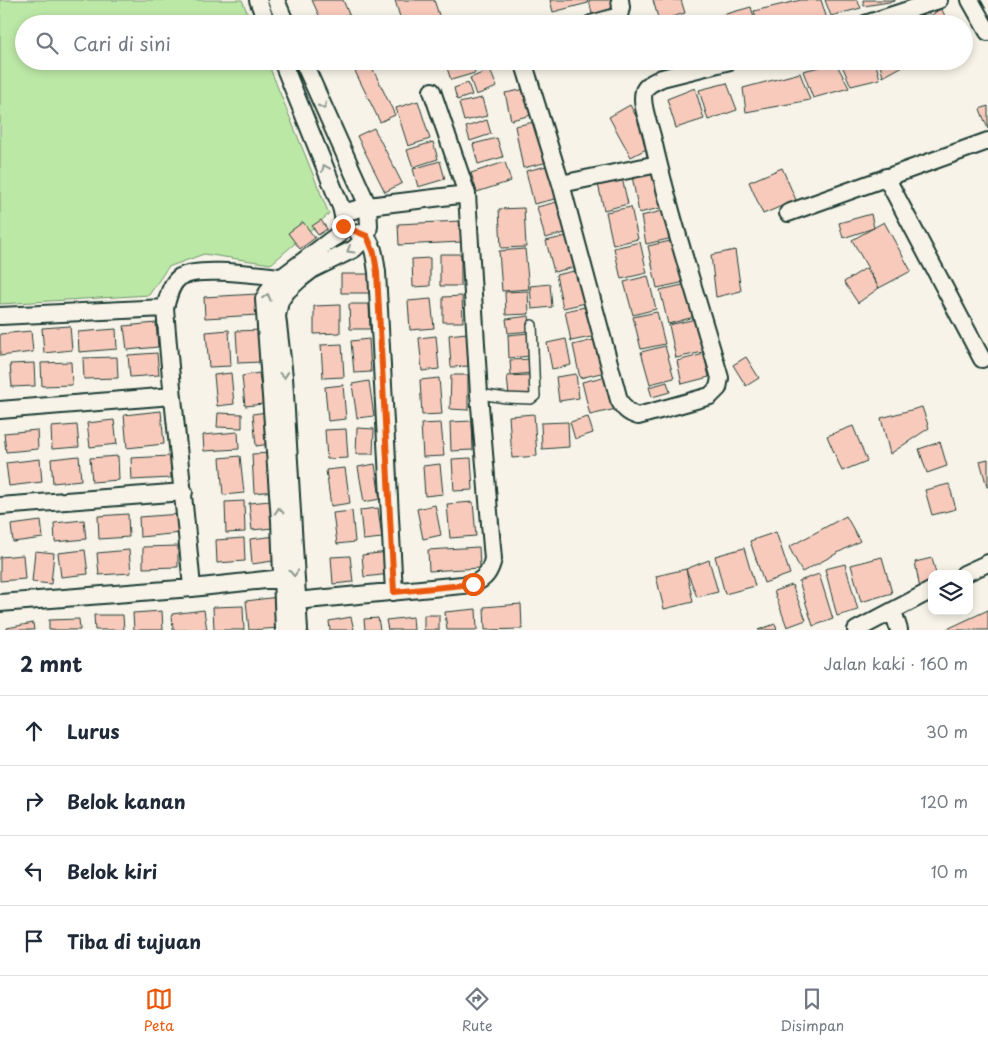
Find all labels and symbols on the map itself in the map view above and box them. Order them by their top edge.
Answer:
one-way arrow [316,101,327,110]
one-way arrow [321,164,332,173]
route end [332,215,355,238]
one-way arrow [346,244,355,254]
one-way arrow [261,293,272,302]
one-way arrow [278,372,289,380]
one-way arrow [274,507,285,515]
one-way arrow [289,569,300,577]
route start [462,573,485,596]

